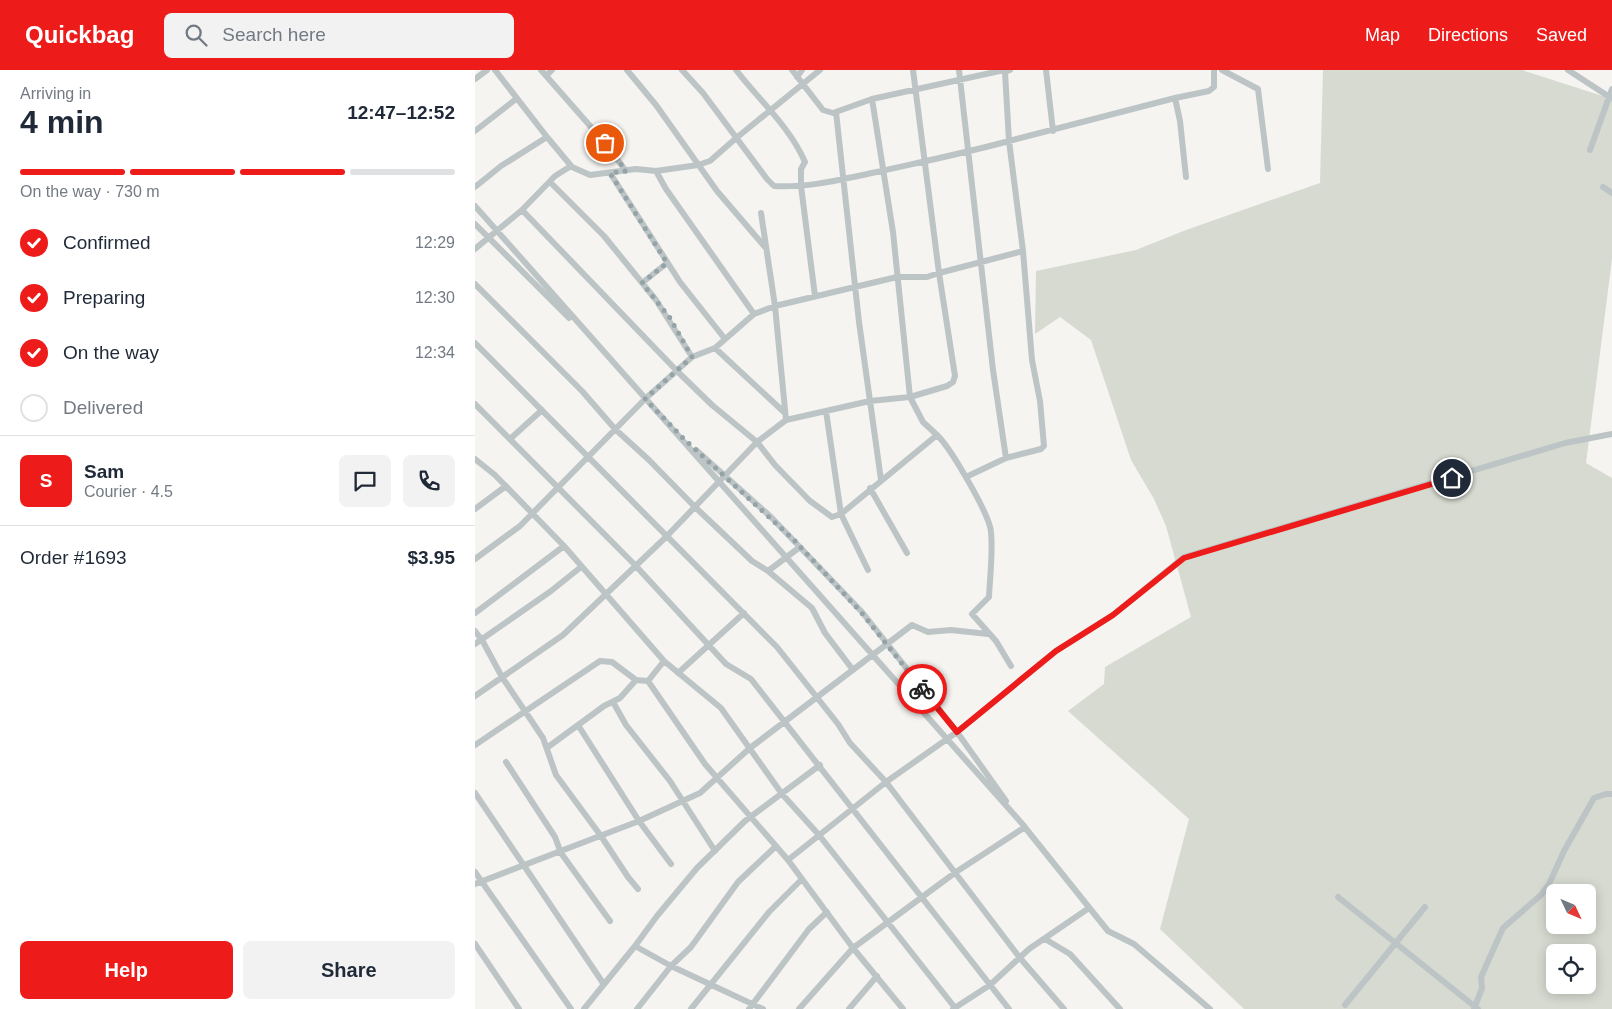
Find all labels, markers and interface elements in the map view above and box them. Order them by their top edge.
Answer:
search box [164,13,514,58]
text: Quickbag [25,21,134,48]
icon: search [182,21,210,49]
text: Search here [222,24,326,45]
text: Map [1365,25,1400,45]
text: Directions [1428,25,1508,45]
text: Saved [1536,25,1587,45]
text: Arriving in [20,85,91,102]
text: 12:47–12:52 [347,102,455,123]
text: 4 min [20,104,104,140]
pin [584,122,626,164]
icon: bag [591,129,619,157]
text: On the way · 730 m [20,183,160,200]
icon: check [20,229,48,257]
text: Confirmed [63,232,151,253]
text: 12:29 [415,234,455,251]
icon: check [20,284,48,312]
text: Preparing [63,287,145,308]
text: 12:30 [415,289,455,306]
icon: check [20,339,48,367]
text: On the way [63,342,159,363]
text: 12:34 [415,344,455,361]
text: Delivered [63,397,143,418]
button: chat [339,455,391,507]
button: phone [403,455,455,507]
pin [1431,457,1473,499]
text: Sam [84,461,124,482]
icon: home [1438,464,1466,492]
text: S [40,470,52,491]
text: Courier · 4.5 [84,483,173,500]
text: Order #1693 [20,547,127,568]
text: $3.95 [407,547,455,568]
courier [897,664,947,714]
icon: bike [908,675,936,703]
north arrow [1546,884,1596,934]
map controls [1546,884,1596,994]
button: Help [20,941,233,999]
button: Share [243,941,455,999]
button: locate [1546,944,1596,994]

